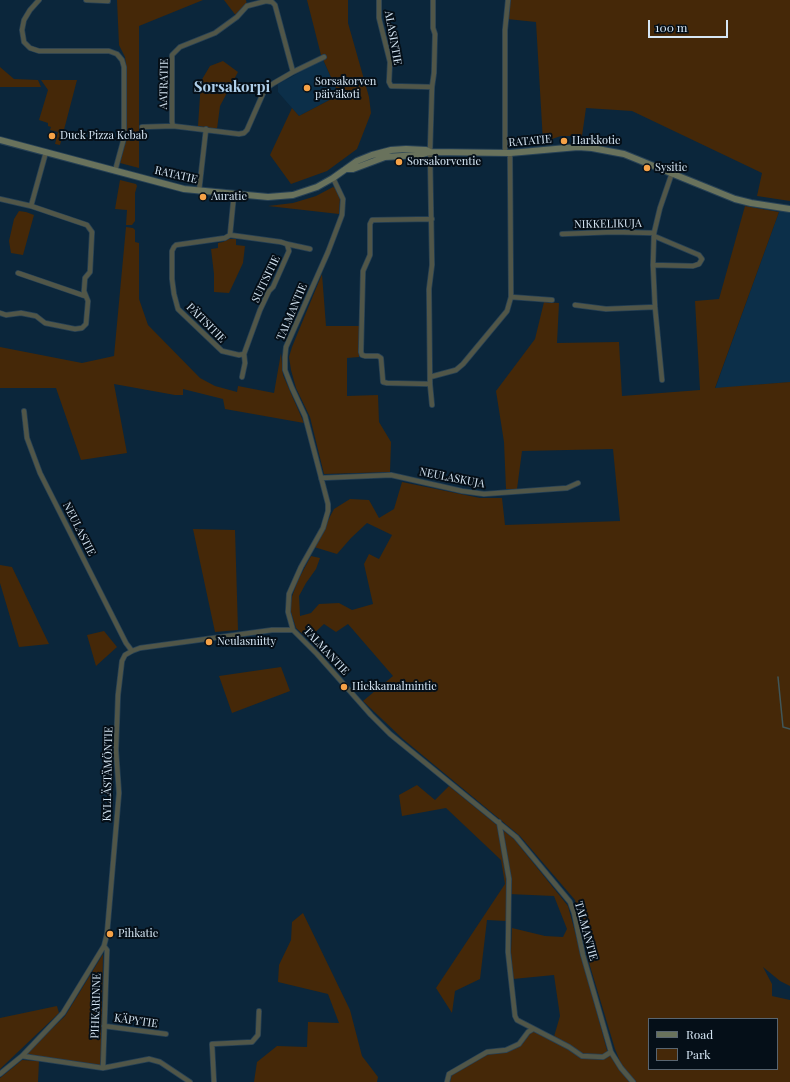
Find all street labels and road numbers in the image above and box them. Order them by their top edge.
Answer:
street label: ALASINTIE [382,10,404,66]
street label: AATRATIE [157,58,171,110]
street label: RATATIE [508,133,552,149]
street label: RATATIE [153,164,199,186]
street label: NIKKELIKUJA [574,217,642,231]
street label: SUITSITIE [249,253,283,305]
street label: TALMANTIE [274,281,310,343]
street label: PÄITSITIE [184,301,228,345]
street label: NEULASKUJA [418,465,486,491]
street label: NEULASTIE [60,500,98,558]
street label: TALMANTIE [300,624,352,678]
street label: KYLLÄSTÄMÖNTIE [101,726,115,822]
street label: TALMANTIE [572,900,600,962]
street label: PIHKARINNE [88,973,104,1039]
street label: KÄPYTIE [113,1011,159,1031]

